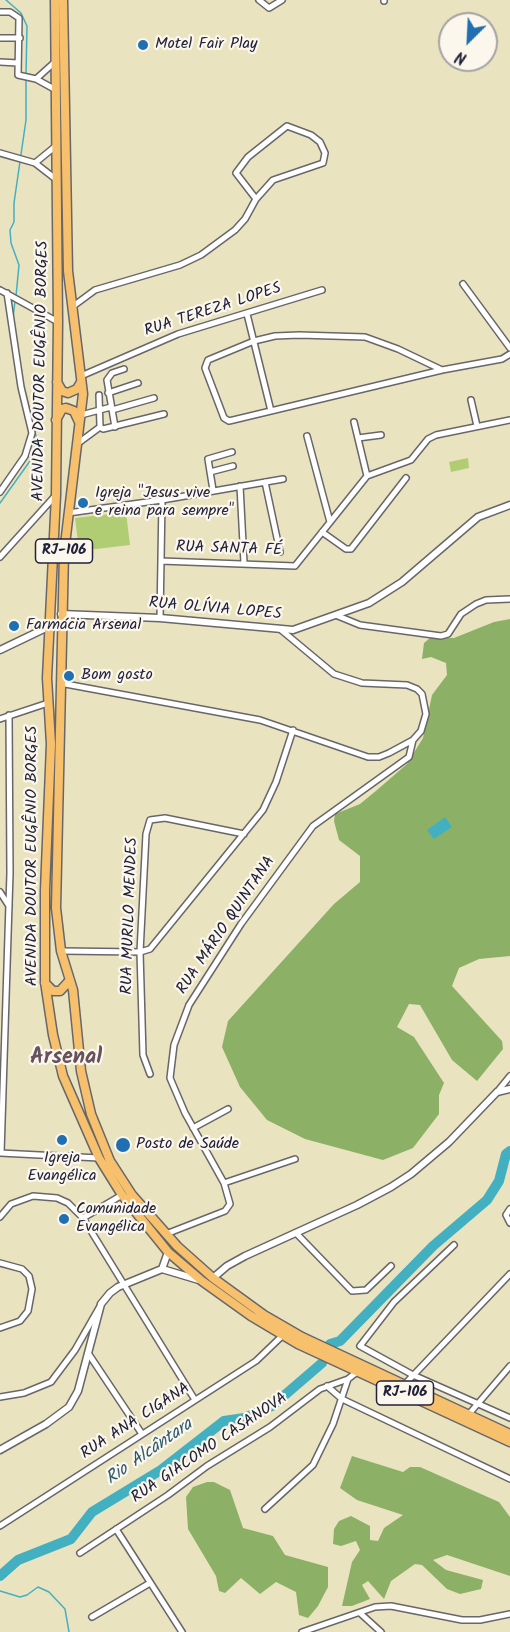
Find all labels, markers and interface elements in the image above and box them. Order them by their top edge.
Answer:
north arrow [438,12,498,72]
place label: Motel Fair Play [155,35,258,55]
marker: Motel Fair Play [136,38,150,52]
text: N [452,44,471,71]
street label: AVENIDA DOUTOR EUGÊNIO BORGES [30,240,54,502]
street label: RUA TEREZA LOPES [142,280,284,342]
place label: Igreja "Jesus vive e reina para sempre" [95,484,234,522]
marker: Igreja "Jesus vive e reina para sempre" [76,496,90,510]
road number: RJ-106 [36,539,92,563]
street label: RUA SANTA FÉ [175,539,283,561]
street label: RUA OLÍVIA LOPES [148,595,282,625]
place label: Farmácia Arsenal [26,616,141,636]
marker: Farmácia Arsenal [7,619,21,633]
place label: Bom gosto [81,666,153,686]
marker: Bom gosto [62,669,76,683]
street label: AVENIDA DOUTOR EUGÊNIO BORGES [23,726,43,986]
street label: RUA MURILO MENDES [119,837,143,995]
street label: RUA MÁRIO QUINTANA [174,853,280,999]
district label: Arsenal [30,1046,102,1072]
marker: Igreja Evangélica [55,1133,69,1147]
place label: Posto de Saúde [136,1135,239,1155]
marker: Posto de Saúde [114,1136,132,1154]
place label: Igreja Evangélica [27,1149,97,1187]
place label: Comunidade Evangélica [76,1200,156,1238]
marker: Comunidade Evangélica [57,1212,71,1226]
street label: RUA ANA CIGANA [78,1380,194,1464]
road number: RJ-106 [376,1381,434,1405]
street label: RUA GIACOMO CASANOVA [128,1390,292,1508]
water label: Rio Alcântara [102,1415,198,1491]

